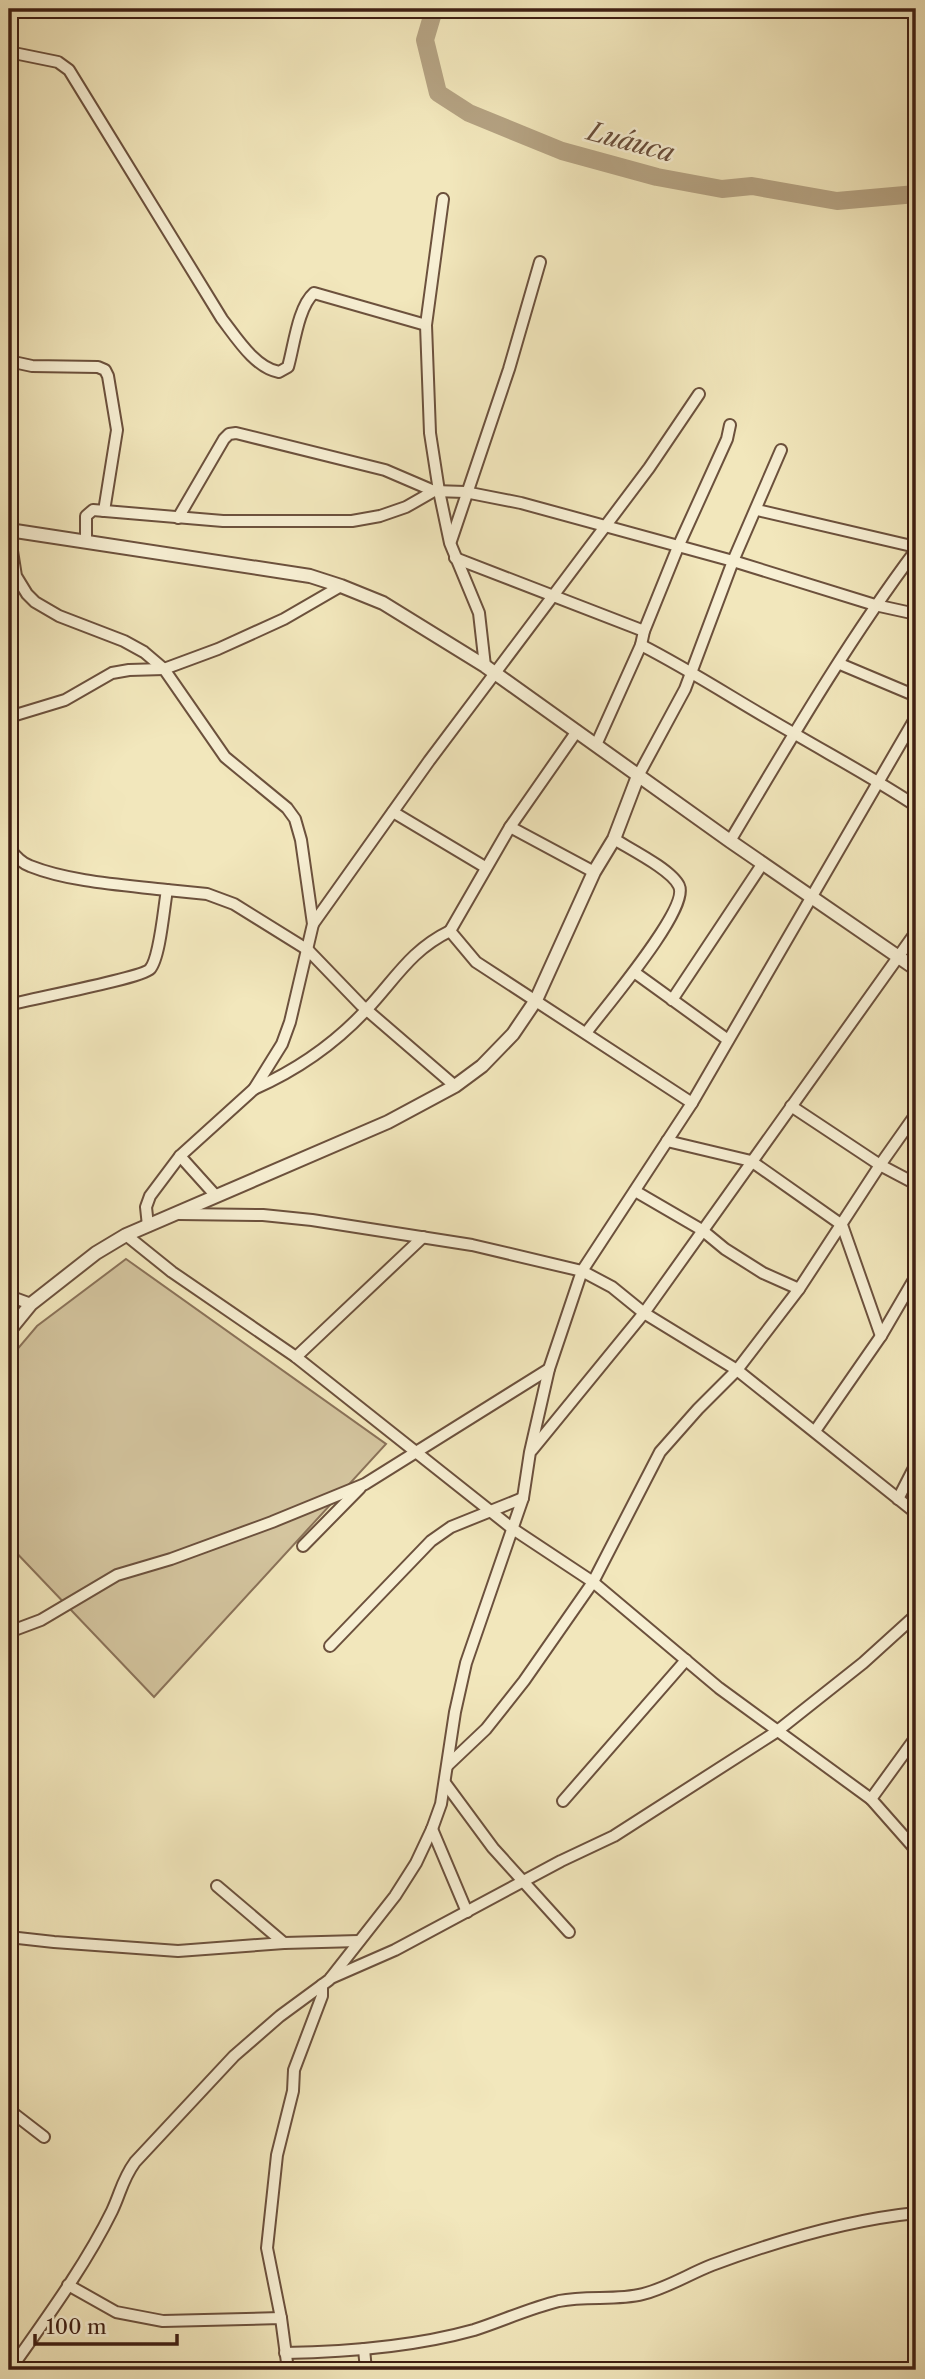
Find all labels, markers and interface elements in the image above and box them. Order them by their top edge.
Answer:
water label: Luáuca [582,115,679,169]
scale bar [35,2302,177,2346]
text: 100 m [46,2314,107,2339]

